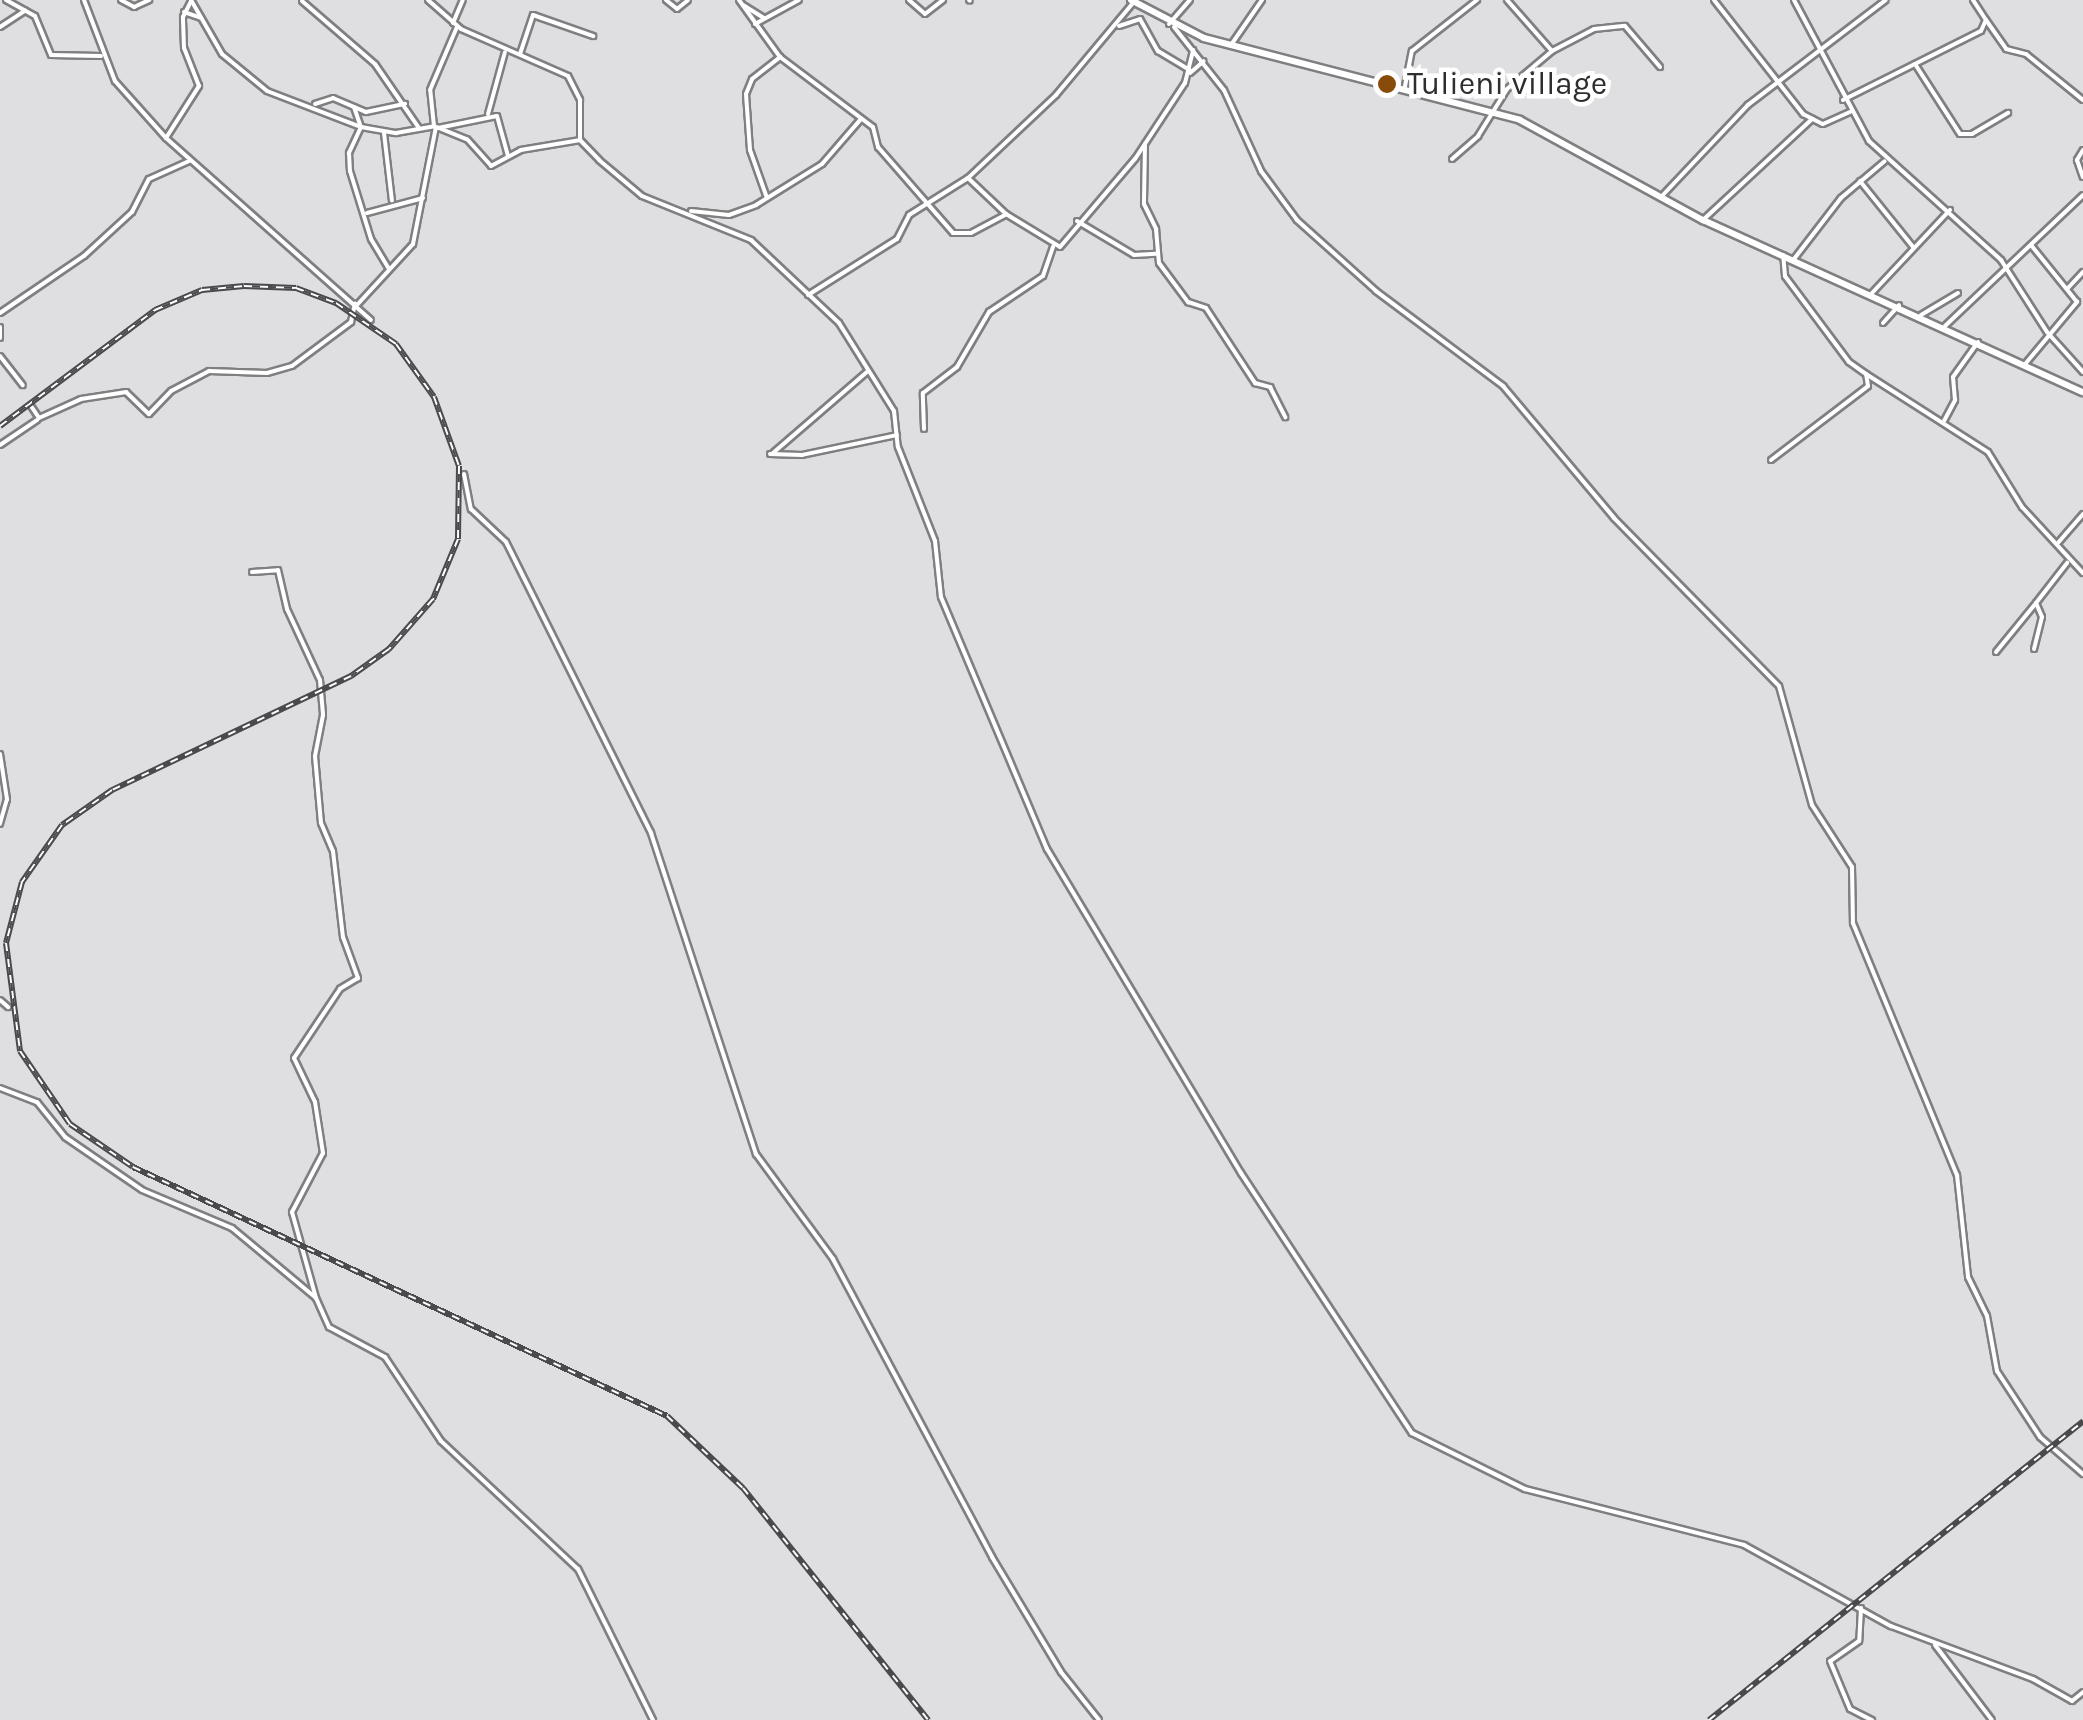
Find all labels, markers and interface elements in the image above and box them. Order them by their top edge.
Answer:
place label: Tulieni village [1407,65,1607,103]
marker: Tulieni village [1376,73,1398,95]

